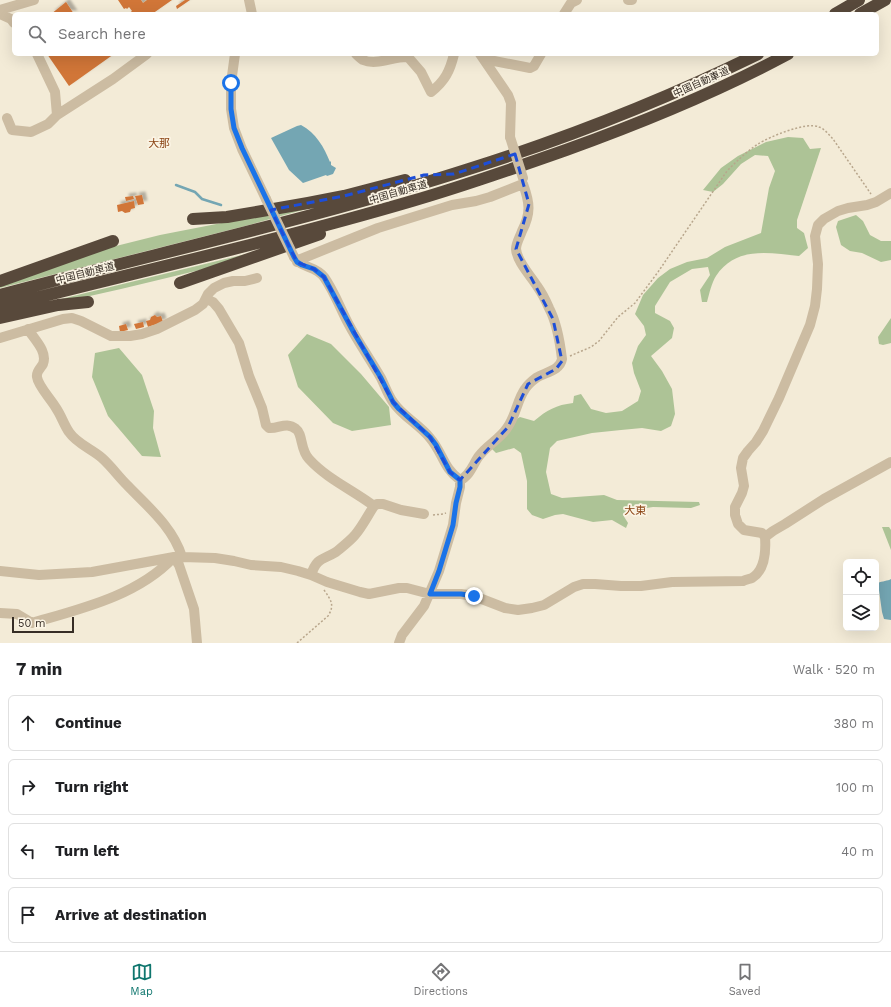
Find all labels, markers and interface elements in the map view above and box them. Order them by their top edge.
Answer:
search box [12,12,879,56]
icon: search [26,23,48,45]
text: Search here [58,25,146,43]
street label: 中国自動車道 [671,65,731,99]
route start [222,74,240,92]
district label: 大那 [148,137,170,150]
street label: 中国自動車道 [368,178,428,206]
street label: 中国自動車道 [55,260,115,286]
district label: 大東 [624,504,646,517]
map controls [843,559,879,631]
button: locate [843,559,879,595]
route end [465,587,483,605]
button: layers [843,595,879,631]
scale bar [12,615,74,634]
text: 50 m [18,617,45,630]
text: 7 min [16,659,62,679]
text: Walk · 520 m [793,662,875,677]
icon: ahead [17,712,39,734]
text: Continue [55,714,122,732]
text: 380 m [834,716,874,731]
icon: right [17,776,39,798]
text: Turn right [55,778,128,796]
text: 100 m [836,780,874,795]
icon: left [17,840,39,862]
text: Turn left [55,842,119,860]
text: 40 m [841,844,874,859]
icon: arrive [17,904,39,926]
text: Arrive at destination [55,906,207,924]
tab: Map [130,961,153,998]
tab: Directions [414,961,468,998]
tab: Saved [729,961,761,998]

